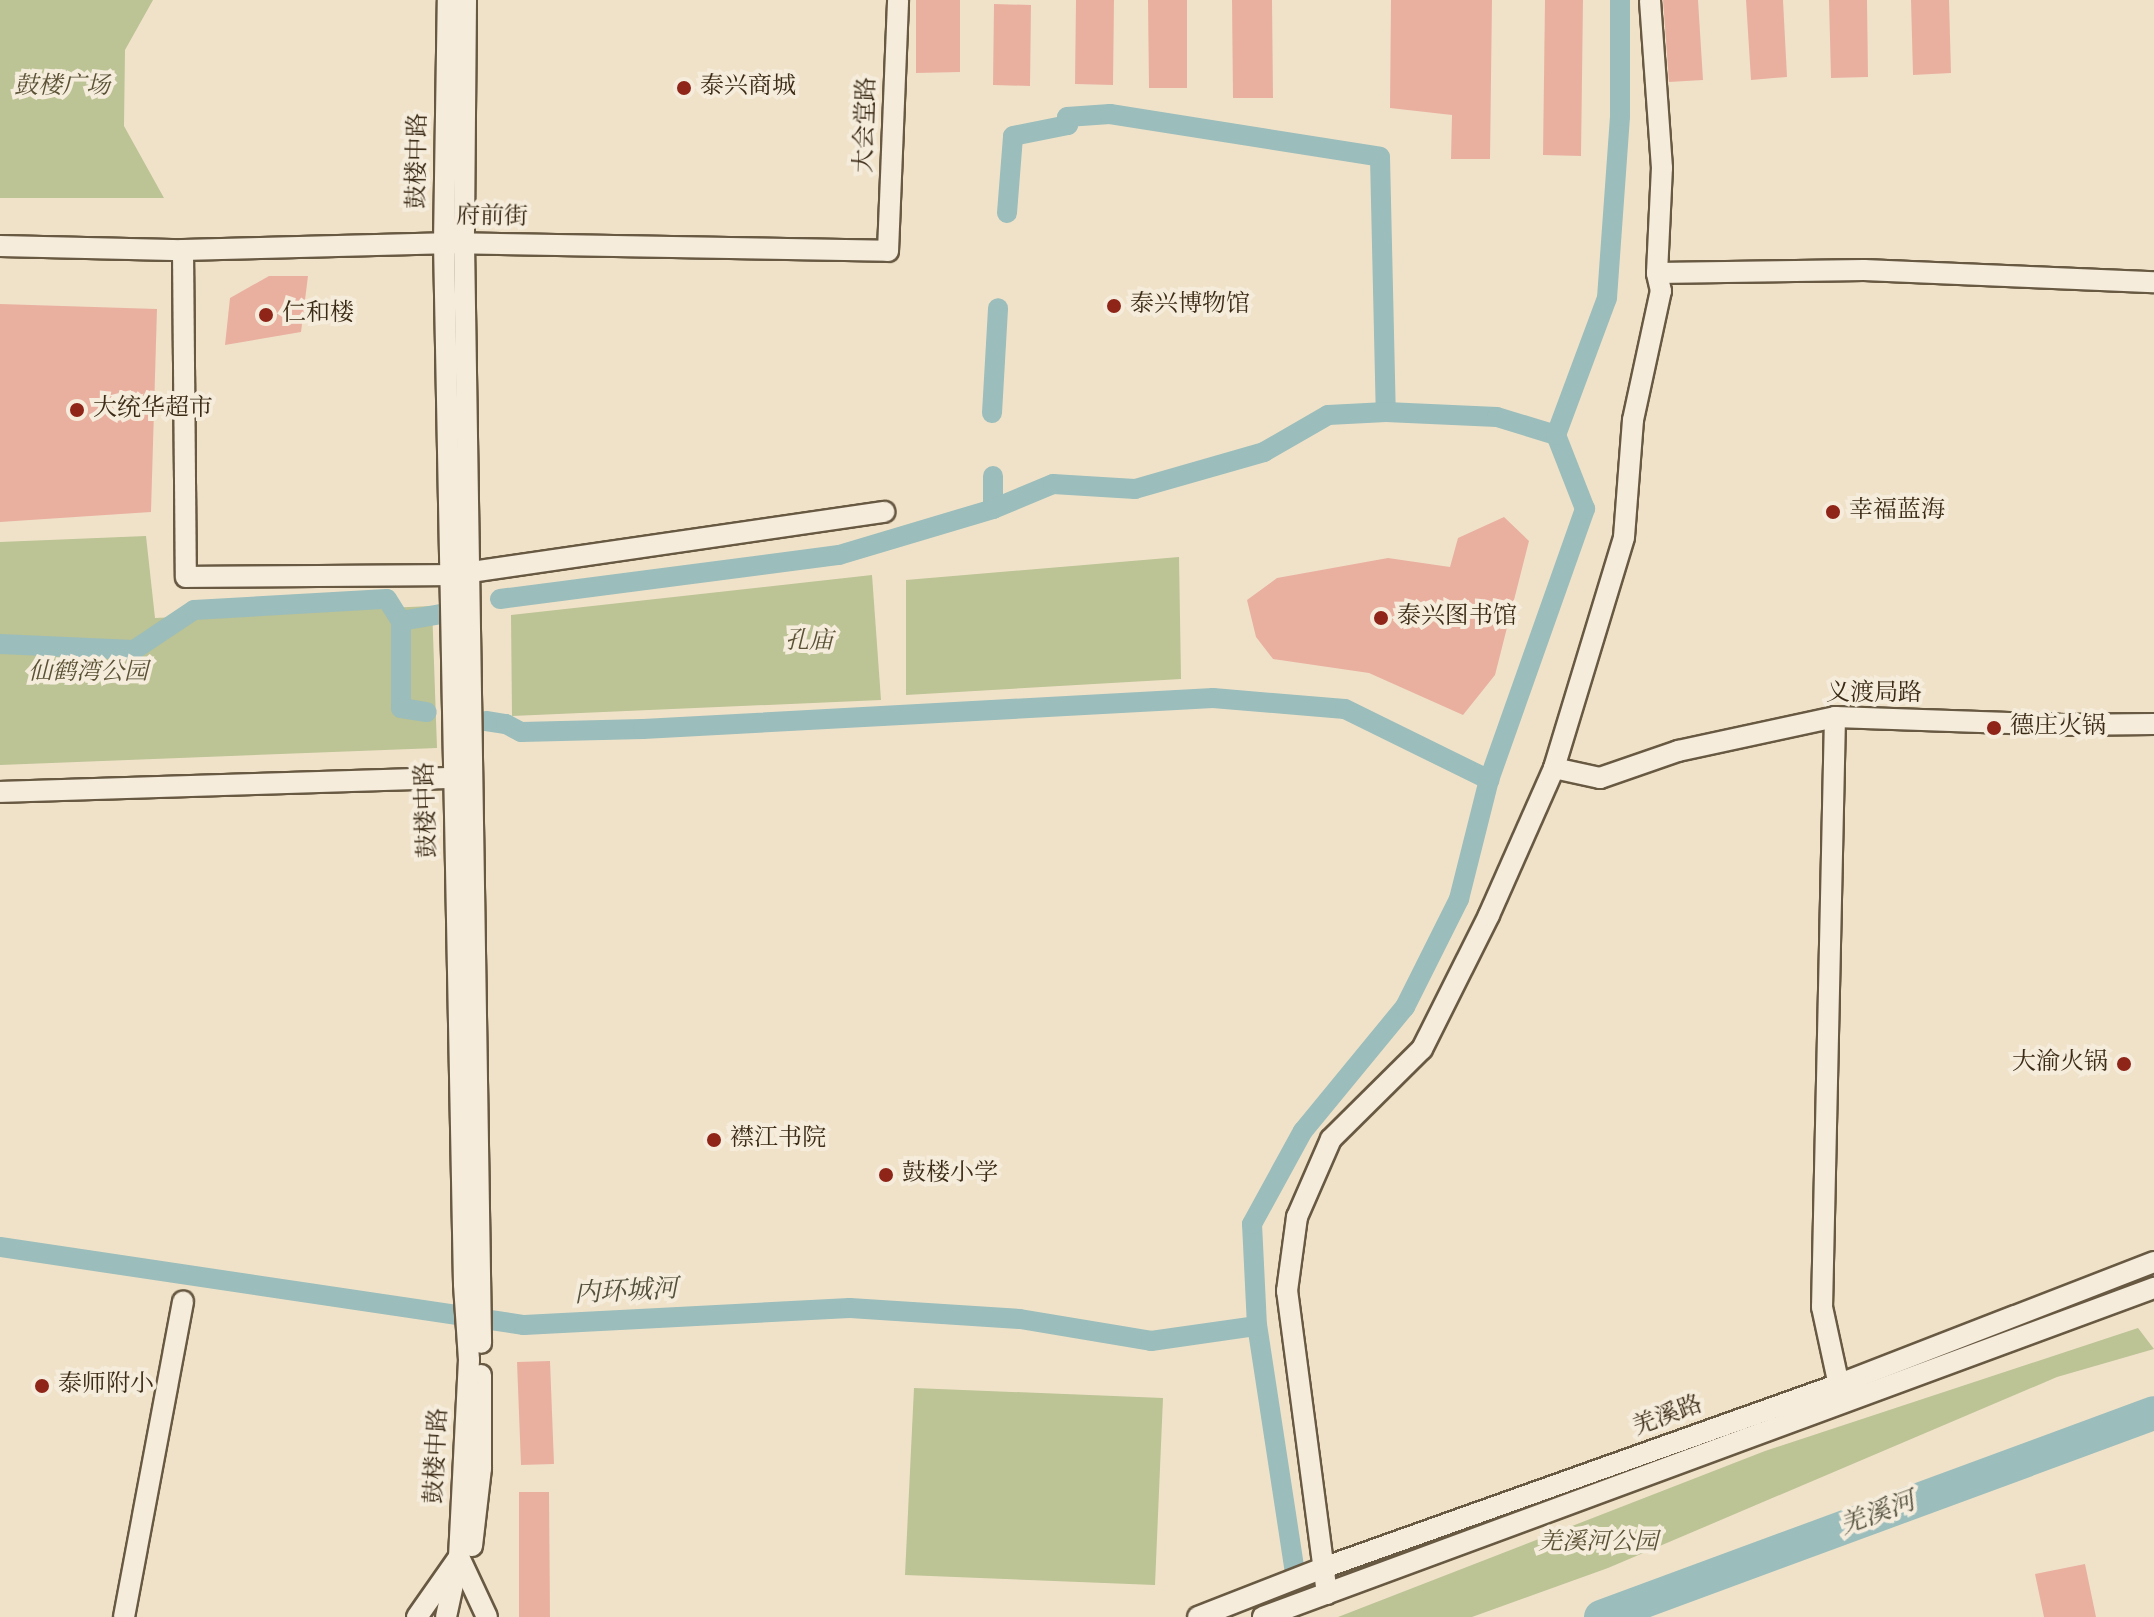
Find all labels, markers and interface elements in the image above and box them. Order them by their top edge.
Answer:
park label: 鼓楼广场 [14,74,110,102]
place label: 泰兴商城 [700,74,796,102]
street label: 大会堂路 [851,77,883,173]
marker: 泰兴商城 [675,79,693,97]
street label: 鼓楼中路 [404,113,434,209]
street label: 府前街 [456,203,528,233]
place label: 泰兴博物馆 [1130,292,1250,320]
marker: 泰兴博物馆 [1105,297,1123,315]
place label: 仁和楼 [282,301,354,329]
marker: 仁和楼 [257,306,275,324]
place label: 大统华超市 [93,396,213,424]
marker: 大统华超市 [68,401,86,419]
place label: 幸福蓝海 [1849,498,1945,526]
marker: 幸福蓝海 [1824,503,1842,521]
place label: 泰兴图书馆 [1397,604,1517,632]
marker: 泰兴图书馆 [1372,609,1390,627]
park label: 孔庙 [785,629,833,657]
park label: 仙鹤湾公园 [28,660,148,688]
street label: 义渡局路 [1826,681,1922,709]
place label: 德庄火锅 [2010,714,2106,742]
marker: 德庄火锅 [1985,719,2003,737]
street label: 鼓楼中路 [412,762,444,858]
place label: 大渝火锅 [2012,1050,2108,1078]
marker: 大渝火锅 [2115,1055,2133,1073]
place label: 襟江书院 [730,1126,826,1154]
marker: 襟江书院 [705,1131,723,1149]
place label: 鼓楼小学 [902,1161,998,1189]
marker: 鼓楼小学 [877,1166,895,1184]
water label: 内环城河 [573,1275,679,1311]
place label: 泰师附小 [58,1372,154,1400]
marker: 泰师附小 [33,1377,51,1395]
street label: 羌溪路 [1629,1391,1707,1443]
street label: 鼓楼中路 [421,1407,455,1505]
water label: 羌溪河 [1836,1487,1920,1543]
park label: 羌溪河公园 [1538,1530,1658,1558]

